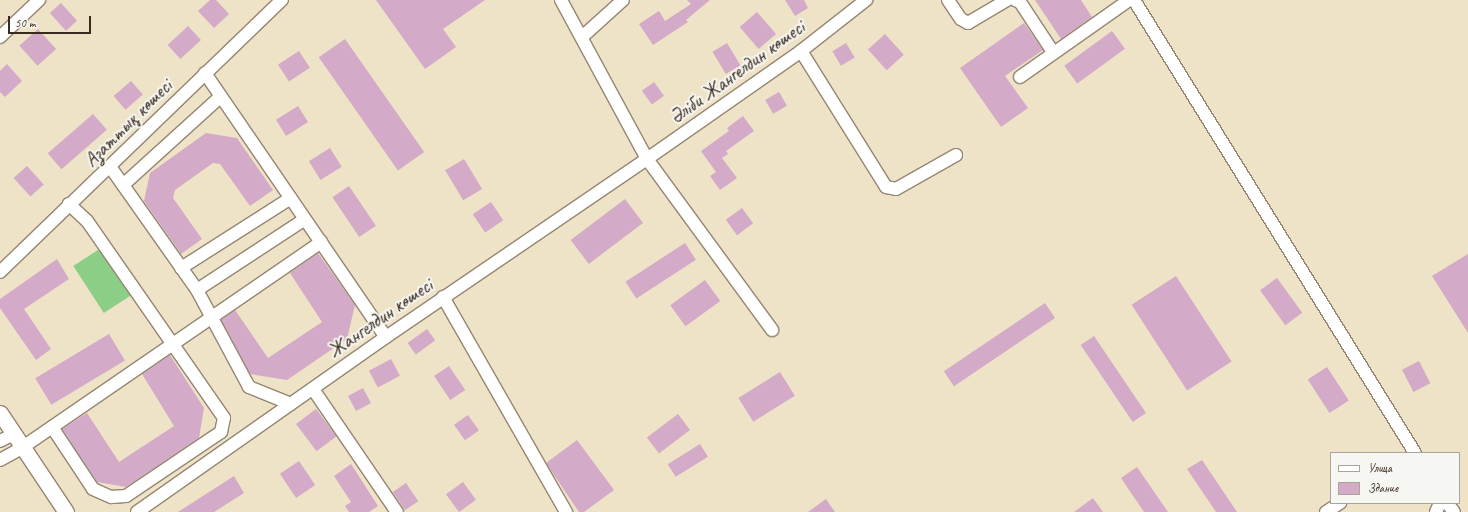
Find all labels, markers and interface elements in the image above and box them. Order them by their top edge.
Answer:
scale bar [10,8,93,34]
text: 50 m [15,15,35,31]
street label: Әліби Жангелдин көшесі [665,15,809,129]
street label: Азаттық көшесі [79,74,177,172]
street label: Жангелдин көшесі [323,273,437,363]
legend [1330,452,1460,504]
text: Улица [1368,460,1392,476]
text: Здание [1368,480,1398,496]

